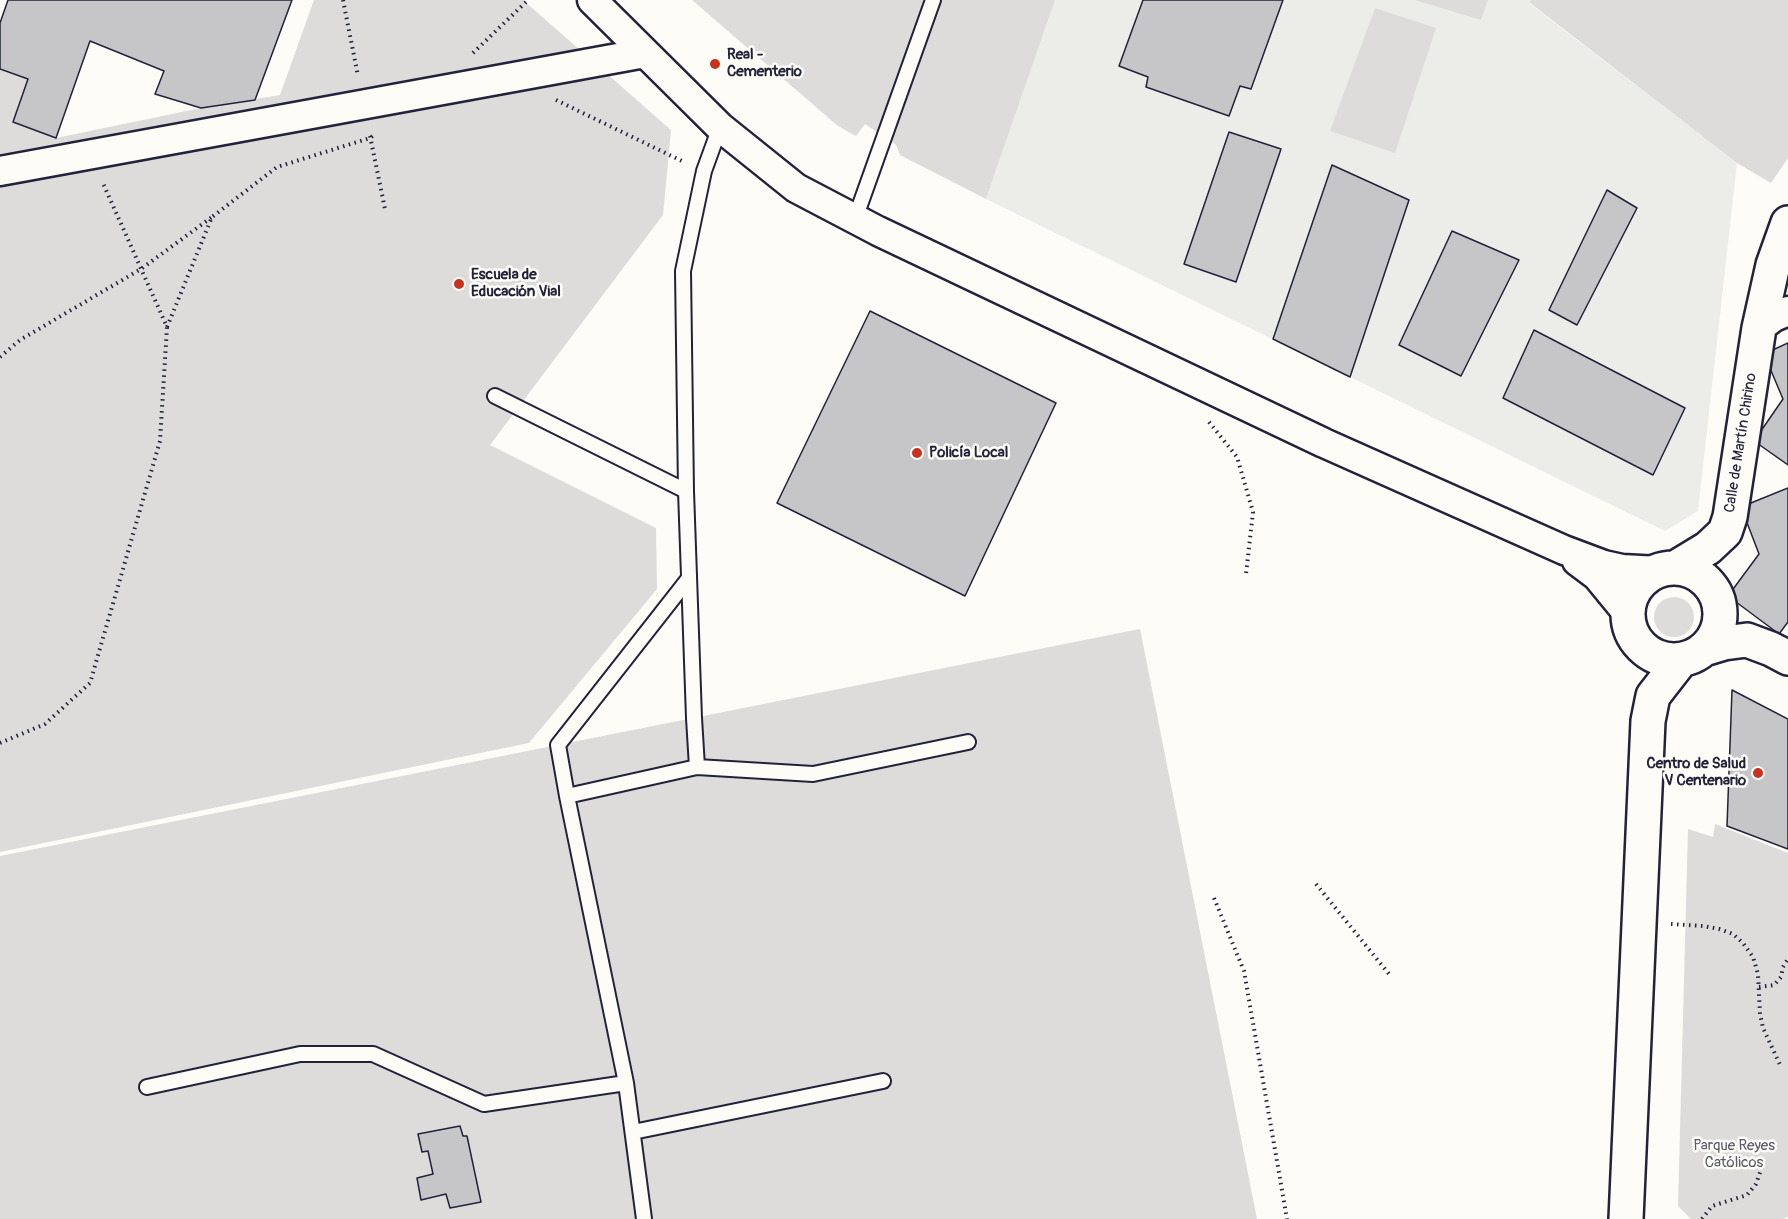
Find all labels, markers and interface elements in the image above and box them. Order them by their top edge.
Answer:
place label: Real - Cementerio [727,46,802,81]
marker: Real - Cementerio [708,57,722,71]
place label: Escuela de Educación Vial [471,266,561,301]
marker: Escuela de Educación Vial [452,277,466,291]
street label: Calle de Martín Chirino [1721,372,1761,514]
place label: Policía Local [929,444,1008,462]
marker: Policía Local [910,446,924,460]
place label: Centro de Salud V Centenario [1647,755,1746,790]
marker: Centro de Salud V Centenario [1751,766,1765,780]
park label: Parque Reyes Católicos [1693,1137,1775,1172]

